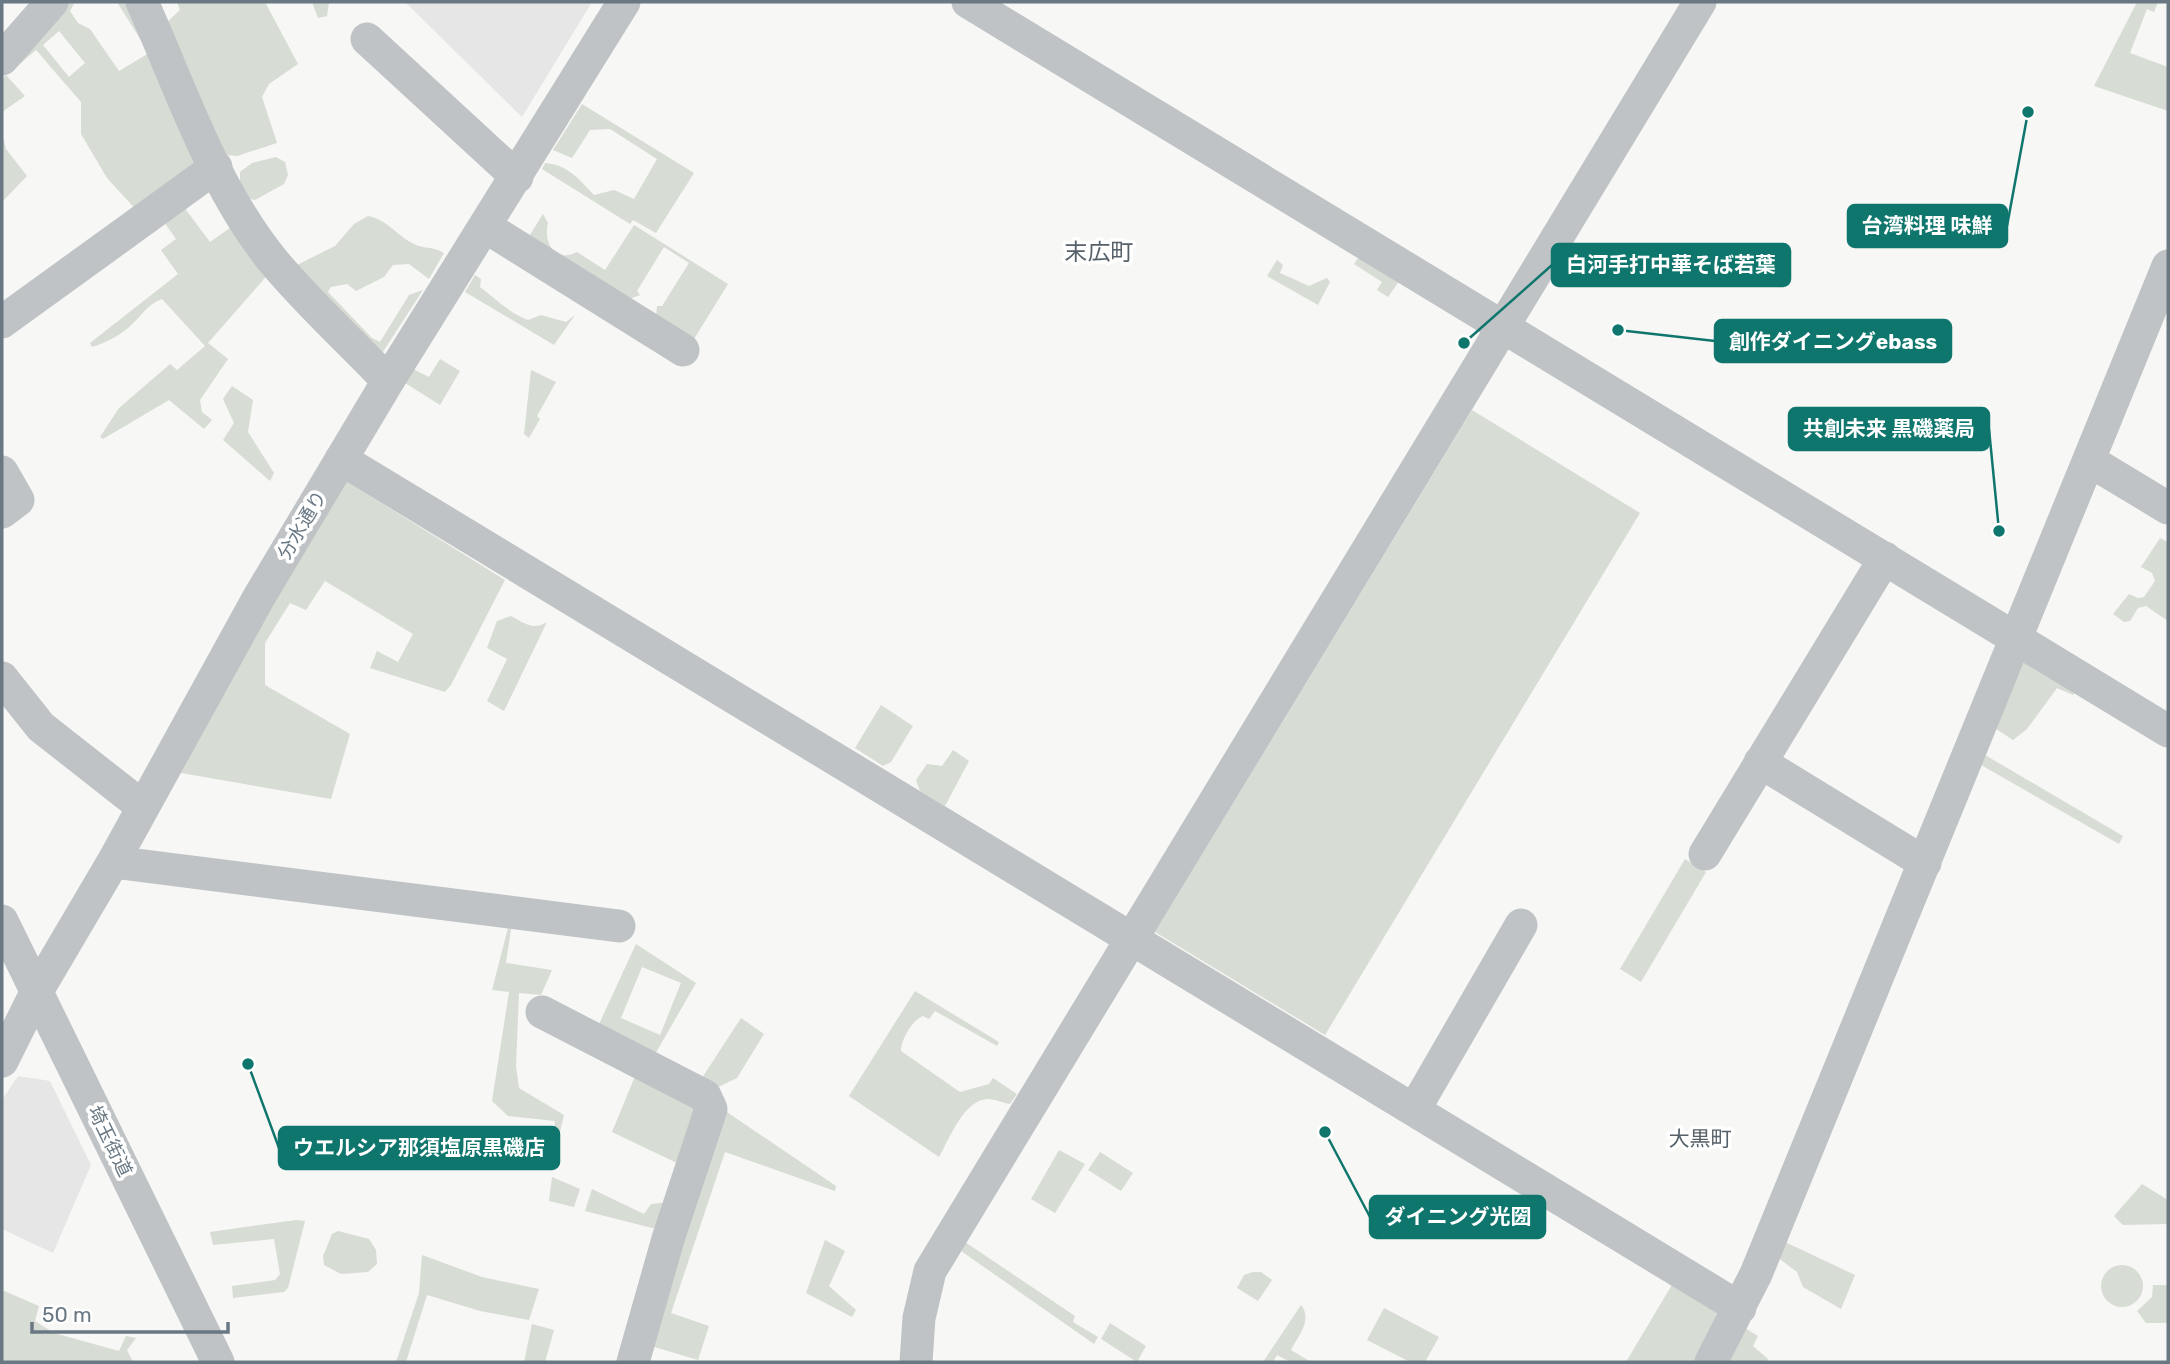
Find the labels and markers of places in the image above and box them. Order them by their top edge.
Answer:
callout: 台湾料理 味鮮 [1848,205,2007,247]
callout: 白河手打中華そば若葉 [1552,244,1790,286]
callout: 創作ダイニングebass [1715,320,1951,362]
callout: 共創未来 黒磯薬局 [1789,408,1989,450]
callout: ウエルシア那須塩原黒磯店 [279,1127,559,1169]
callout: ダイニング光圀 [1370,1196,1545,1238]

